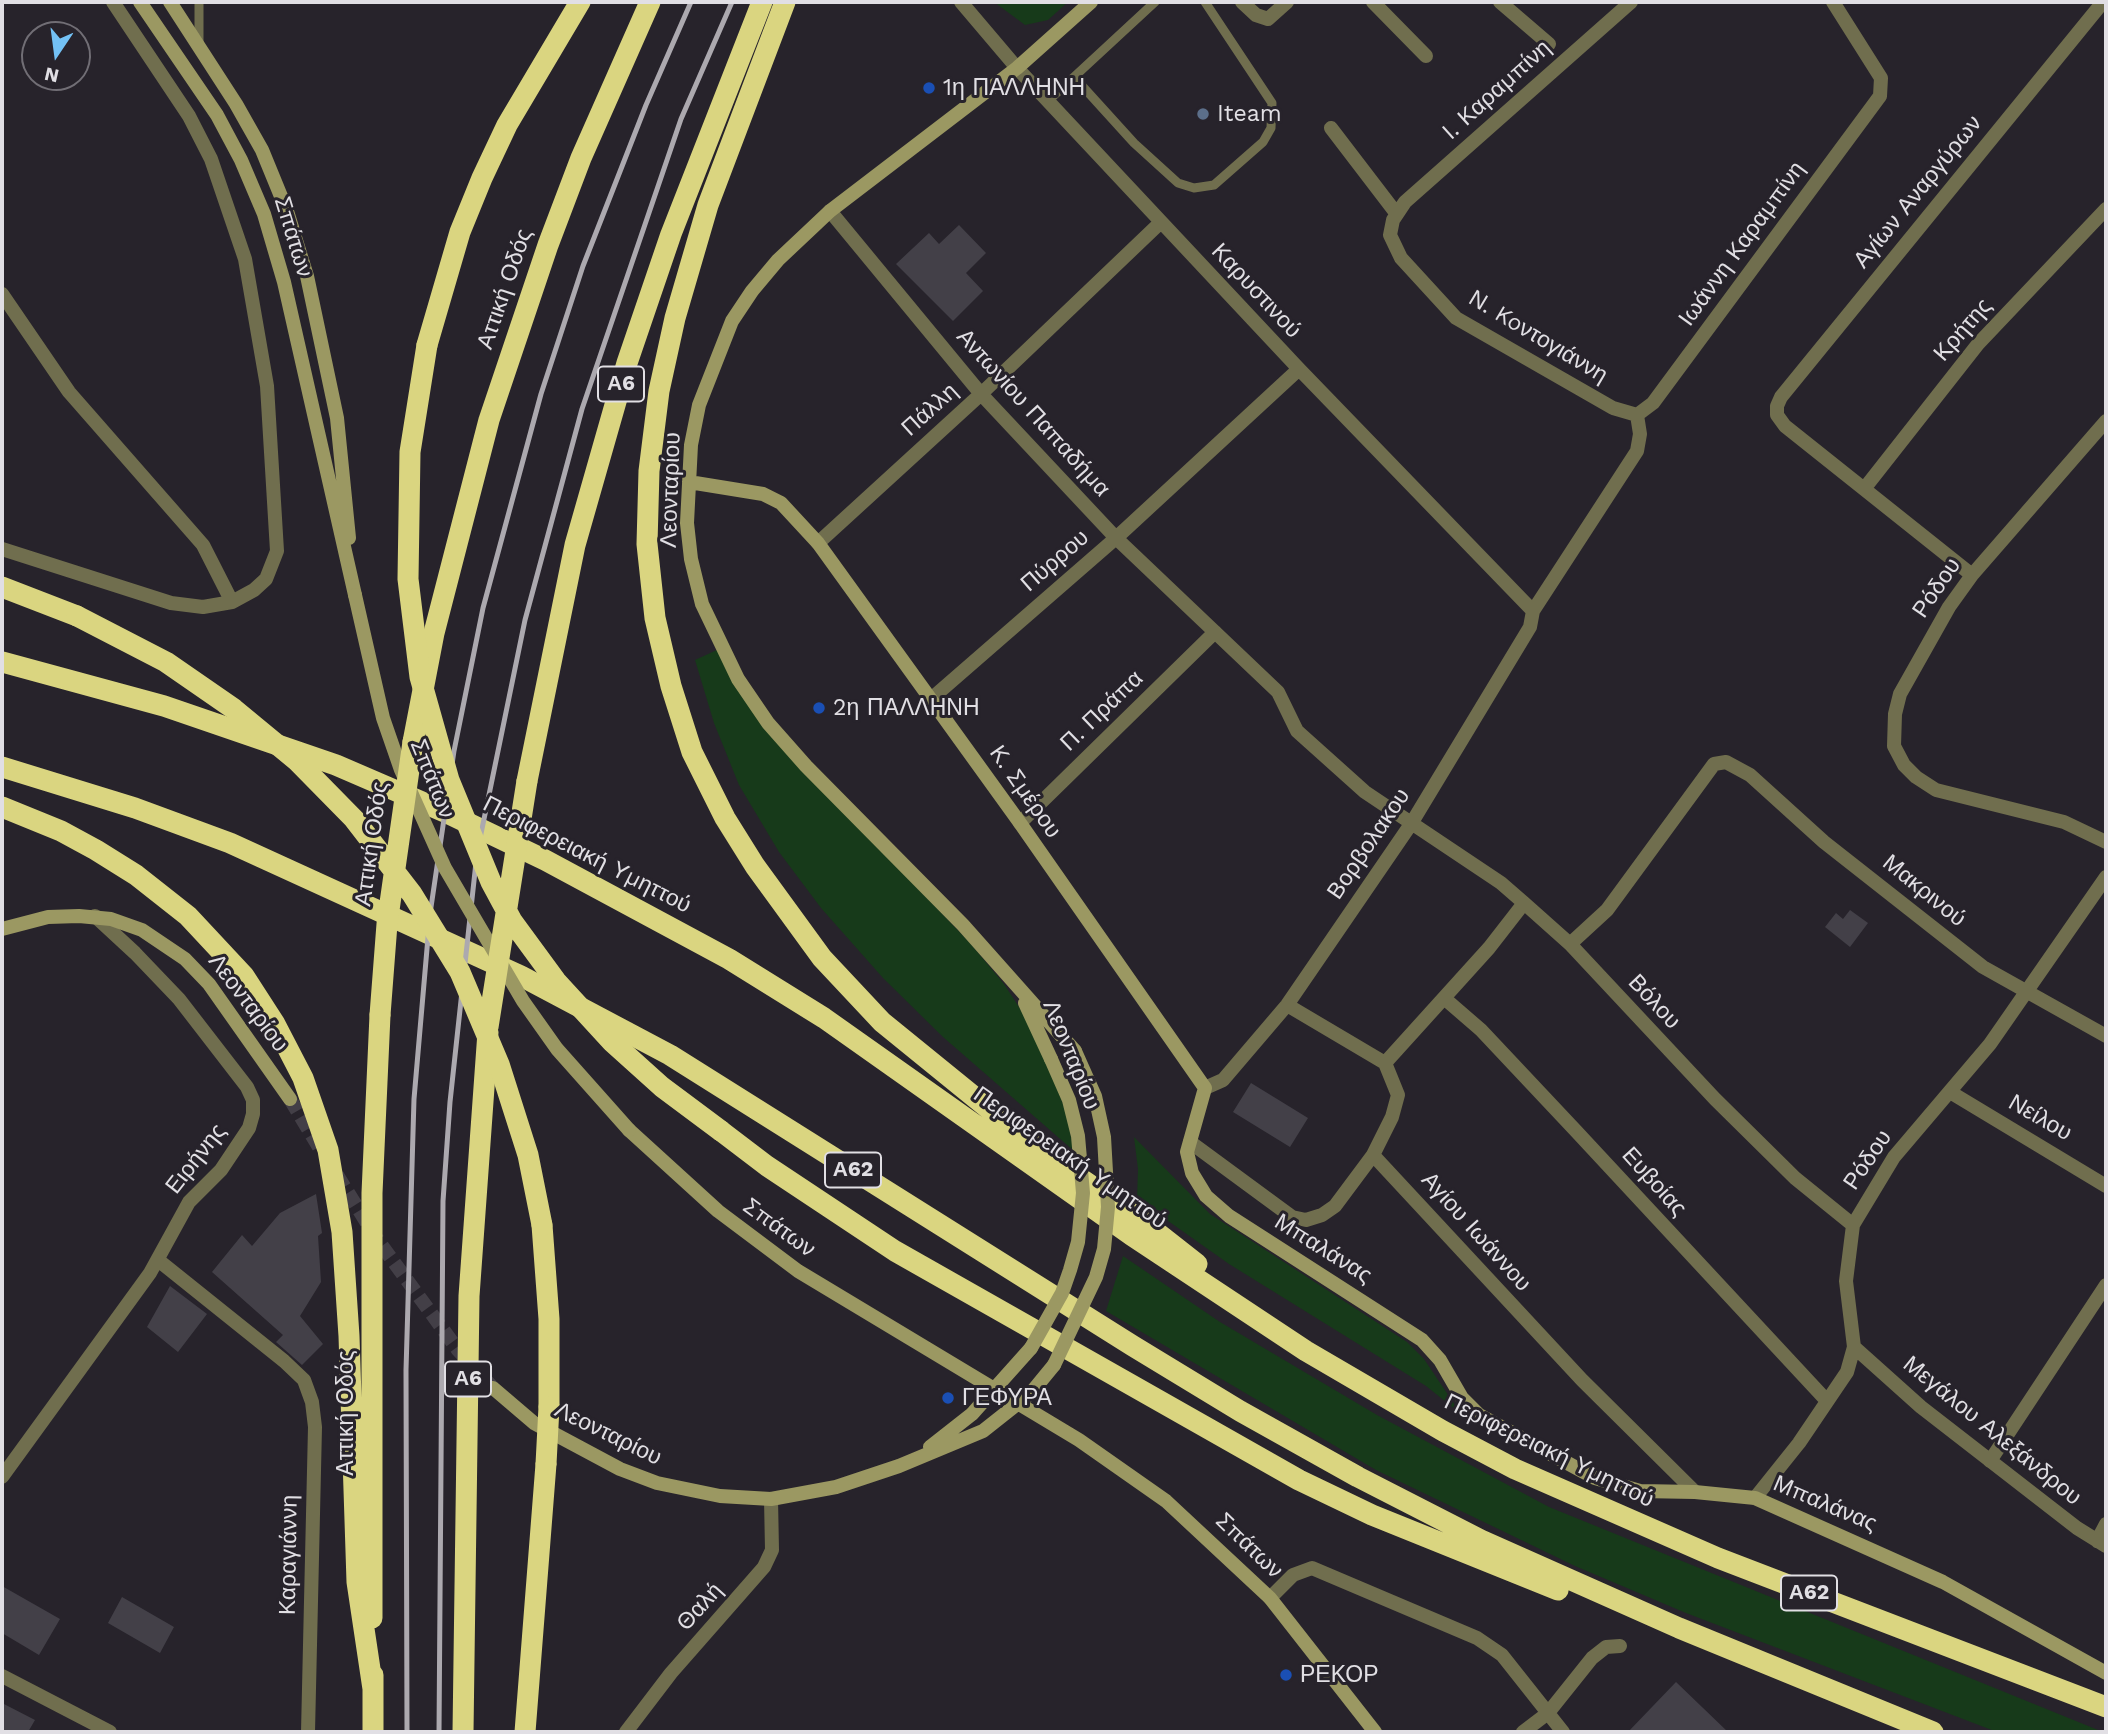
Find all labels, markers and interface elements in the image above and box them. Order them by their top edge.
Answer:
north arrow [21,21,91,91]
street label: Ι. Καραμπίνη [1437,34,1557,146]
text: N [42,62,61,88]
place label: 1η ΠΑΛΛΗΝΗ [943,74,1085,102]
marker: 1η ΠΑΛΛΗΝΗ [921,80,937,96]
place label: Iteam [1217,100,1282,128]
marker: Iteam [1195,106,1211,122]
street label: Αγίων Αναργύρων [1848,110,1988,274]
street label: Ιωάννη Καραμπίνη [1673,156,1811,332]
street label: Σπάτων [268,193,318,281]
street label: Αττική Οδός [472,225,538,353]
street label: Καρυστινού [1205,238,1307,344]
street label: Ν. Koντογιάννη [1464,285,1612,389]
street label: Κρήτης [1928,293,1998,367]
street label: Αντωνίου Παπαδήμα [950,323,1116,503]
road number: Α6 [598,366,644,402]
street label: Πάλλη [896,378,964,442]
street label: Λεονταρίου [655,432,687,548]
street label: Πύρρου [1015,524,1095,598]
street label: Ρόδου [1907,553,1967,623]
street label: Π. Πράπα [1055,665,1149,757]
place label: 2η ΠΑΛΛΗΝΗ [833,694,980,722]
marker: 2η ΠΑΛΛΗΝΗ [811,700,827,716]
street label: Σπάτων [404,736,460,822]
street label: Κ. Σμέρου [983,740,1067,844]
street label: Αττική Οδός [350,780,394,908]
street label: Βορβολακου [1322,783,1416,905]
street label: Περιφερειακή Υμηττού [478,791,696,919]
street label: Μακρινού [1877,849,1971,933]
street label: Λεονταρίου [202,949,294,1057]
street label: Βόλου [1622,969,1686,1035]
street label: Λεονταρίου [1037,996,1105,1114]
street label: Περιφερειακή Υμηττού [968,1081,1172,1235]
street label: Νείλου [2003,1089,2077,1147]
street label: Ειρήνης [160,1118,232,1200]
street label: Ρόδου [1838,1125,1898,1195]
street label: Ευβοίας [1616,1142,1692,1222]
road number: Α62 [825,1152,881,1188]
street label: Αγίου Ιωάννου [1415,1167,1537,1297]
street label: Σπάτων [737,1193,821,1263]
street label: Μπαλάνας [1269,1208,1377,1290]
street label: Αττική Οδός [332,1350,360,1476]
street label: Μεγάλου Αλεξάνδρου [1897,1351,2087,1511]
road number: Α6 [445,1362,491,1396]
place label: ΓΕΦΥΡΑ [962,1384,1052,1412]
street label: Περιφερειακή Υμηττού [1440,1388,1658,1514]
marker: ΓΕΦΥΡΑ [940,1390,956,1406]
street label: Λεονταρίου [550,1396,666,1472]
street label: Μπαλάνας [1769,1470,1881,1538]
street label: Καραγιάννη [274,1495,304,1615]
street label: Σπάτων [1210,1507,1288,1585]
road number: Α62 [1781,1576,1837,1610]
street label: Θαλή [671,1577,729,1637]
place label: ΡΕΚΟΡ [1300,1661,1379,1689]
marker: ΡΕΚΟΡ [1278,1667,1294,1683]

